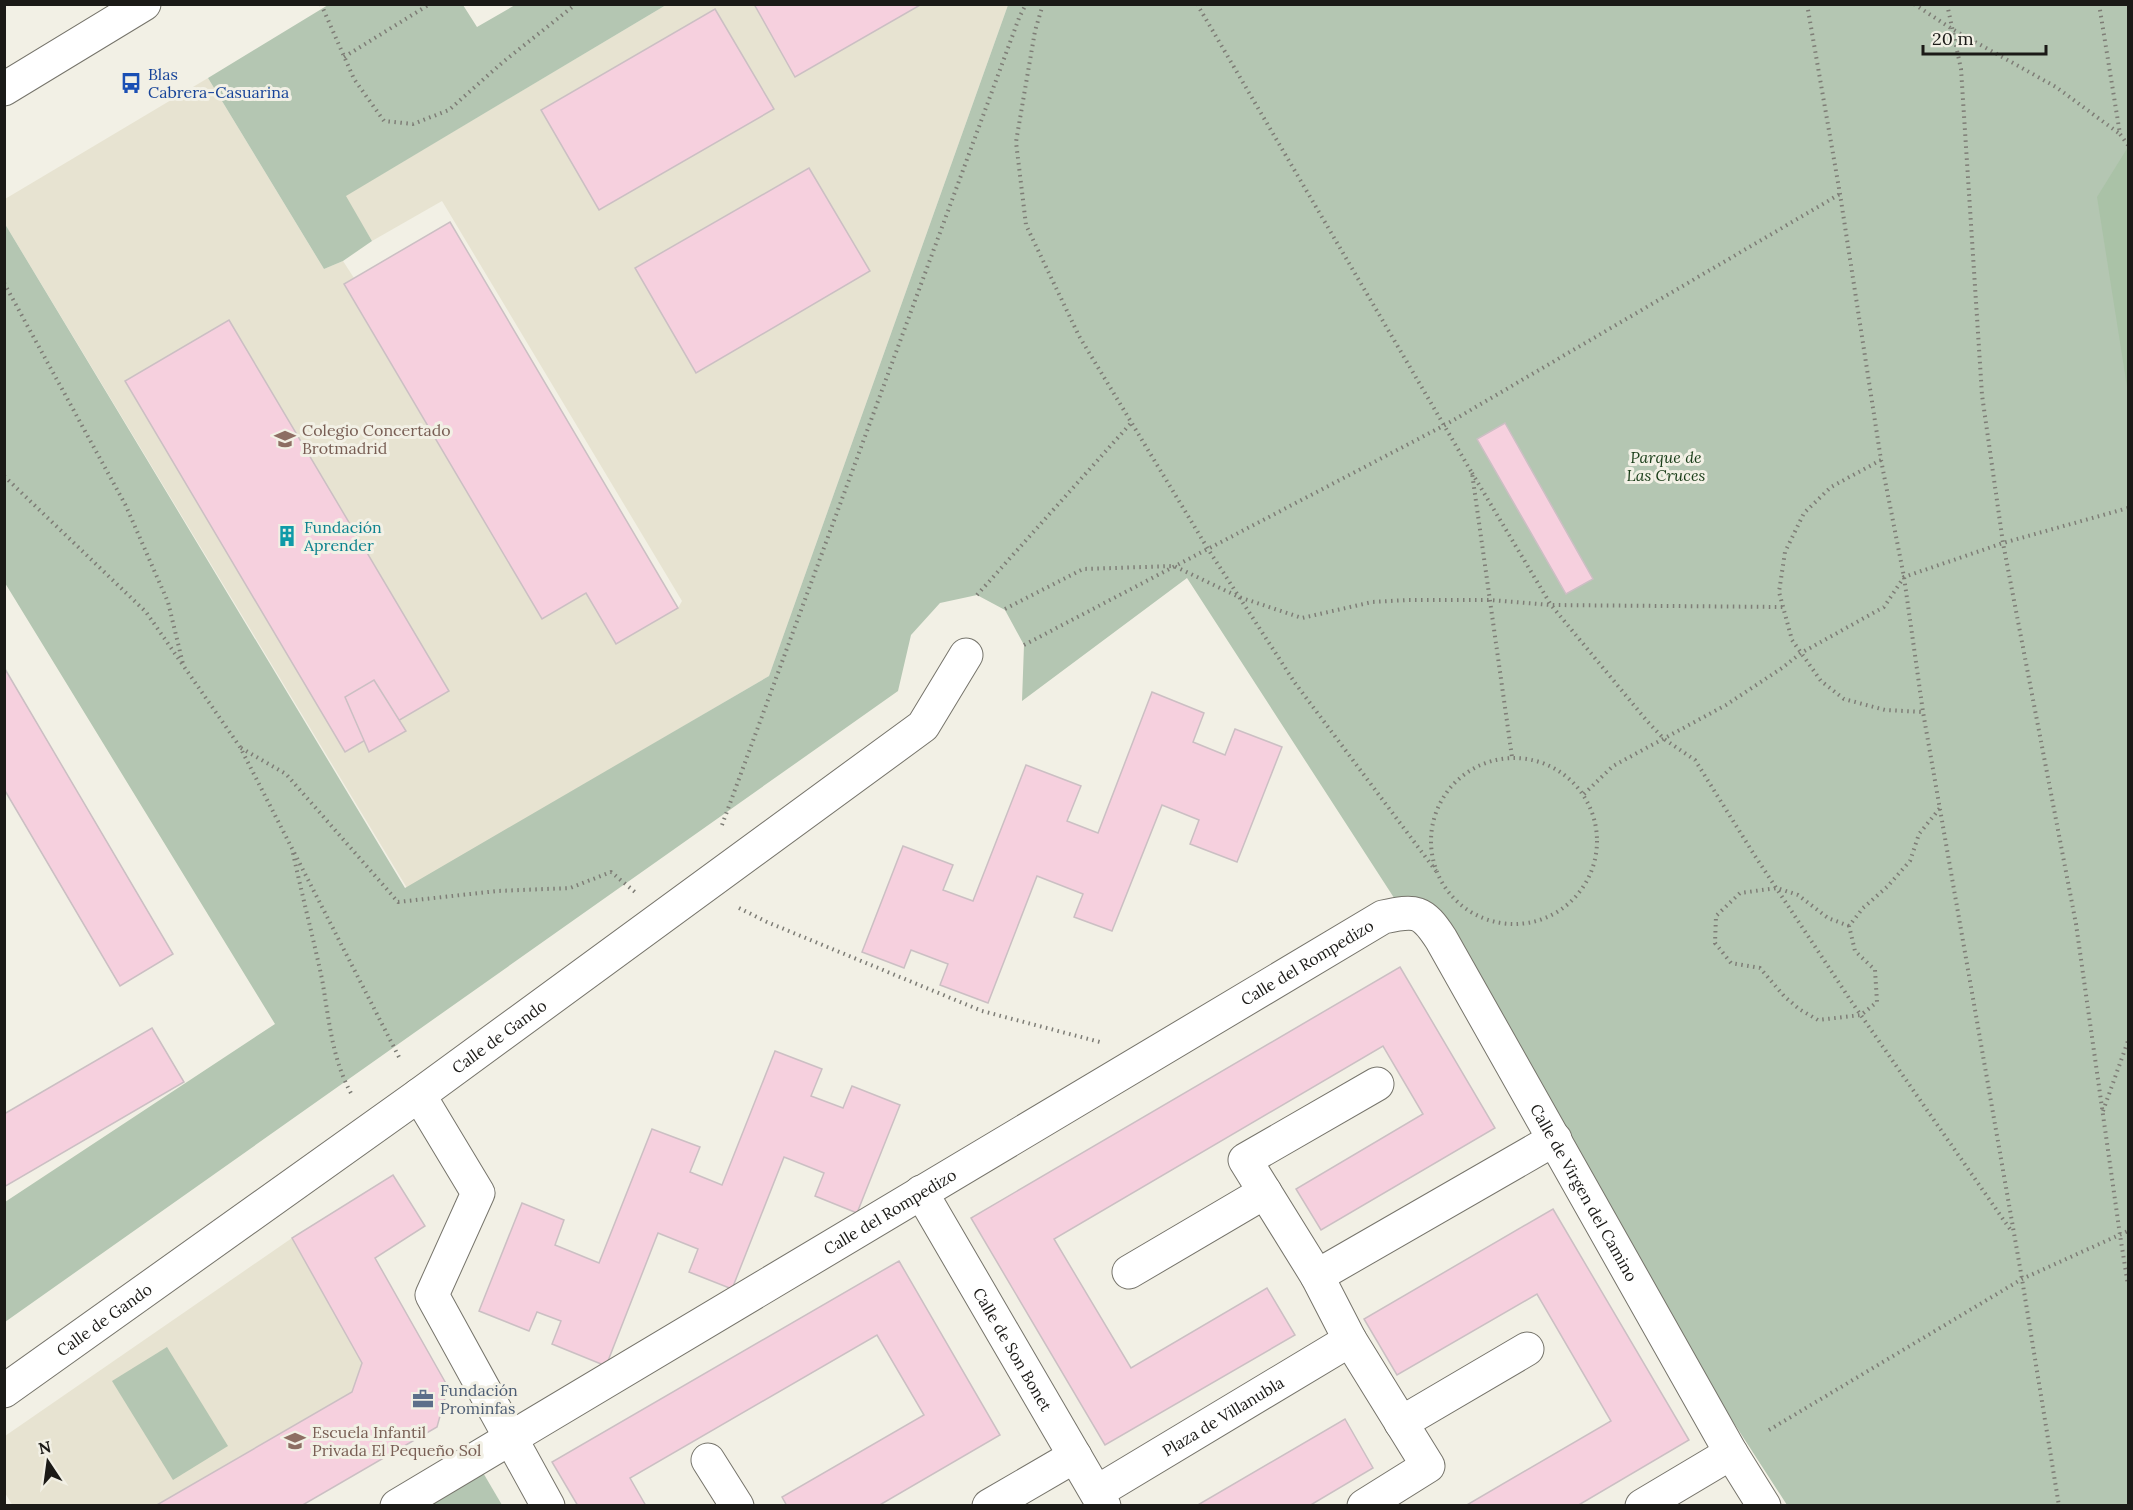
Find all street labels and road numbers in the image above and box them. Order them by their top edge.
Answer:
street label: Calle del Rompedizo [1237,915,1377,1010]
street label: Calle de Gando [448,995,550,1078]
street label: Calle de Virgen del Camino [1526,1100,1642,1285]
street label: Calle del Rompedizo [820,1164,960,1259]
street label: Calle de Gando [52,1279,156,1360]
street label: Calle de Son Bonet [969,1284,1057,1415]
street label: Plaza de Villanubla [1159,1372,1287,1460]

